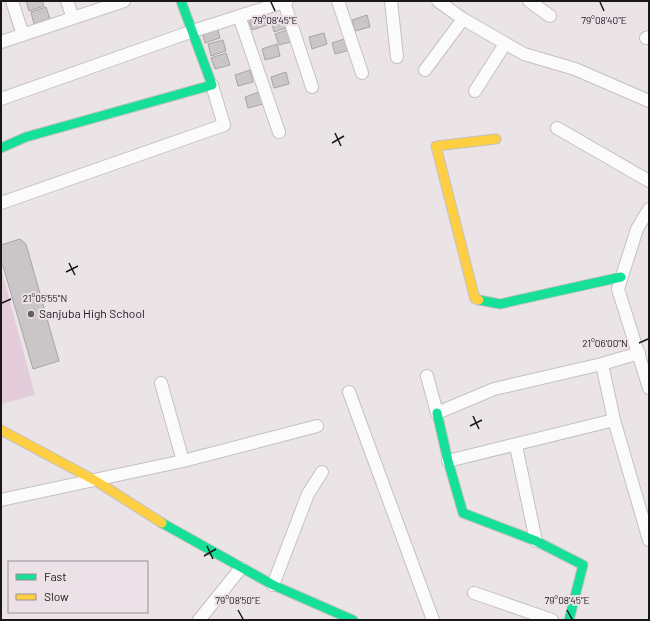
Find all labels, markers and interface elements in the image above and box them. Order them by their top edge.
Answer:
text: 79°08'45"E [252,14,298,26]
text: 79°08'40"E [581,14,627,26]
text: 21°05'55"N [23,292,67,304]
place label: Sanjuba High School [39,306,145,320]
marker: Sanjuba High School [26,309,36,319]
text: 21°06'00"N [582,337,628,349]
legend [8,561,148,613]
text: Fast [44,569,67,583]
text: Slow [44,589,69,603]
text: 79°08'50"E [215,594,261,606]
text: 79°08'45"E [544,594,590,606]

